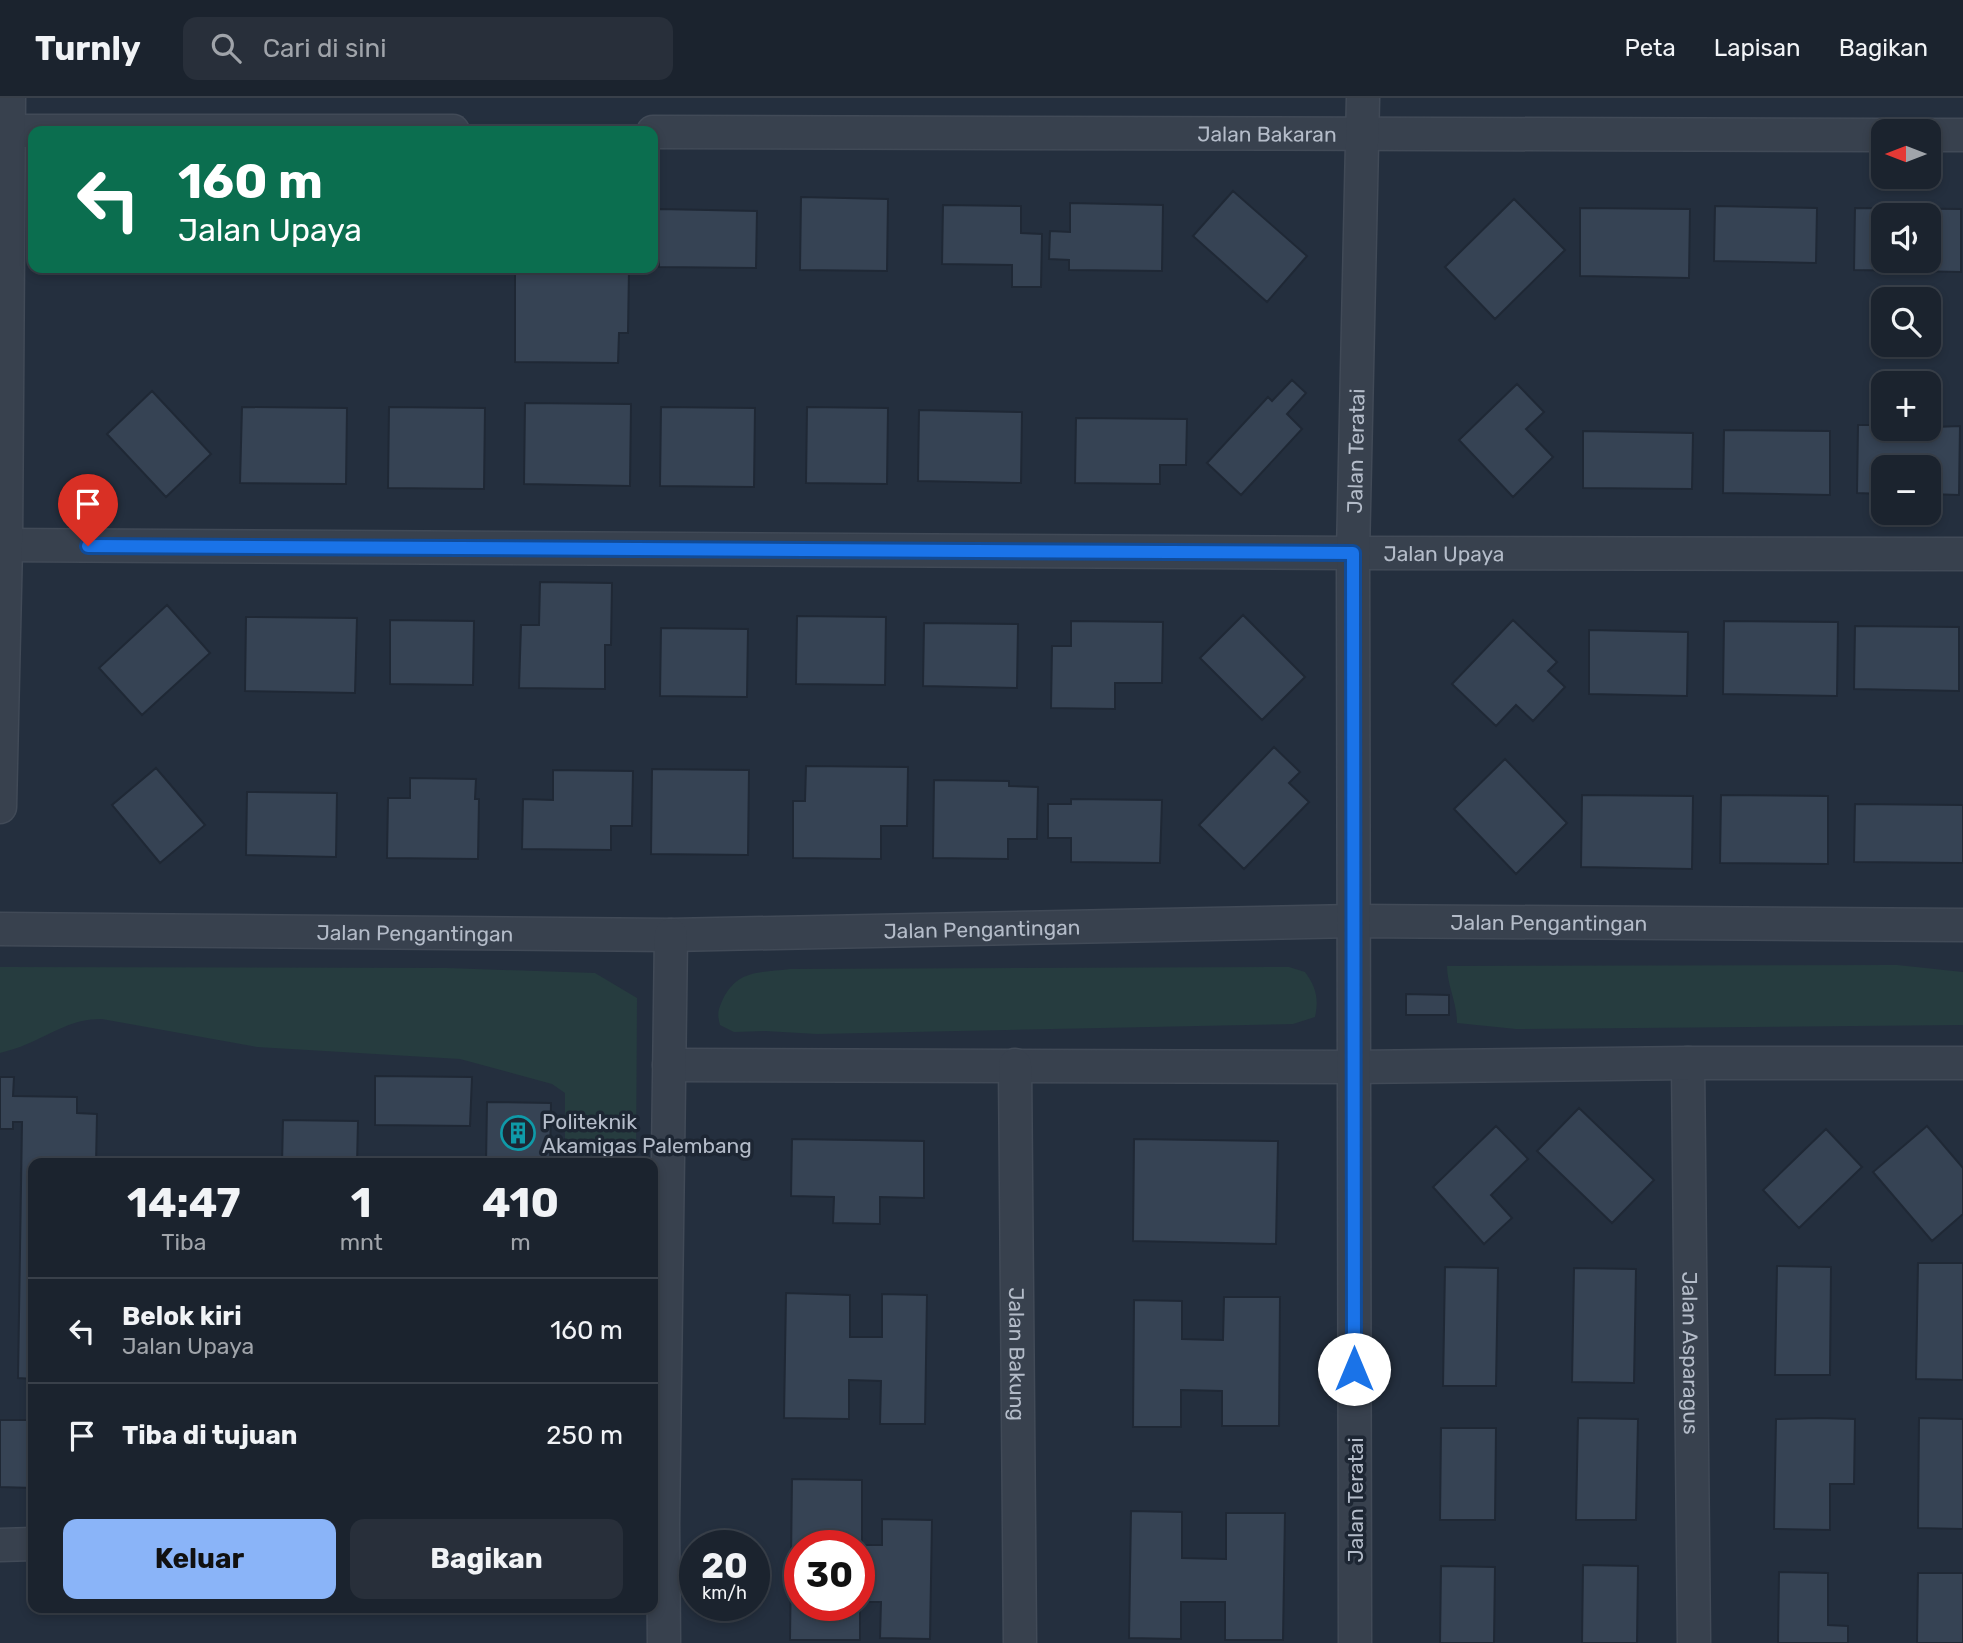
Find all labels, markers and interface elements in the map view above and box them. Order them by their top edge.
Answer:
search box [183,17,673,80]
text: Turnly [35,29,141,68]
icon: search [207,29,245,67]
text: Cari di sini [263,33,387,64]
text: Peta [1624,34,1676,62]
text: Lapisan [1714,34,1801,62]
text: Bagikan [1839,34,1928,62]
north arrow [1871,119,1941,189]
map controls [1871,119,1941,525]
street label: Jalan Bakaran [1197,121,1337,146]
text: 160 m [178,152,323,210]
icon: left [63,154,154,245]
button: sound [1871,203,1941,273]
text: Jalan Upaya [178,211,362,249]
button: search [1871,287,1941,357]
button: + [1871,371,1941,441]
street label: Jalan Teratai [1341,388,1369,514]
button: − [1871,455,1941,525]
pin [58,474,118,546]
icon: arrive [69,485,107,523]
street label: Jalan Upaya [1384,541,1504,566]
street label: Jalan Pengantingan [1450,909,1647,935]
street label: Jalan Pengantingan [883,914,1081,943]
street label: Jalan Pengantingan [316,919,514,946]
place label: Politeknik Akamigas Palembang [542,1109,752,1158]
building icon: Politeknik Akamigas Palembang [499,1114,537,1152]
text: 14:47 [127,1178,241,1228]
text: 1 [351,1178,372,1228]
text: 410 [482,1178,559,1228]
text: Tiba [161,1228,206,1256]
text: mnt [340,1228,383,1256]
text: m [510,1228,531,1256]
street label: Jalan Asparagus [1678,1271,1704,1435]
street label: Jalan Bakung [1004,1287,1031,1421]
text: Belok kiri [122,1301,242,1332]
icon: left [63,1312,101,1350]
text: 160 m [550,1315,623,1346]
text: Jalan Upaya [122,1332,254,1360]
position arrow [1317,1332,1391,1406]
icon: arrive [63,1417,101,1455]
text: Tiba di tujuan [122,1420,297,1451]
text: 250 m [546,1420,623,1451]
street label: Jalan Teratai [1343,1438,1368,1562]
button: Keluar [63,1519,336,1599]
button: Bagikan [350,1519,623,1599]
speed limit sign: 30 [784,1530,875,1621]
text: 20 [701,1545,748,1587]
text: km/h [702,1582,747,1604]

